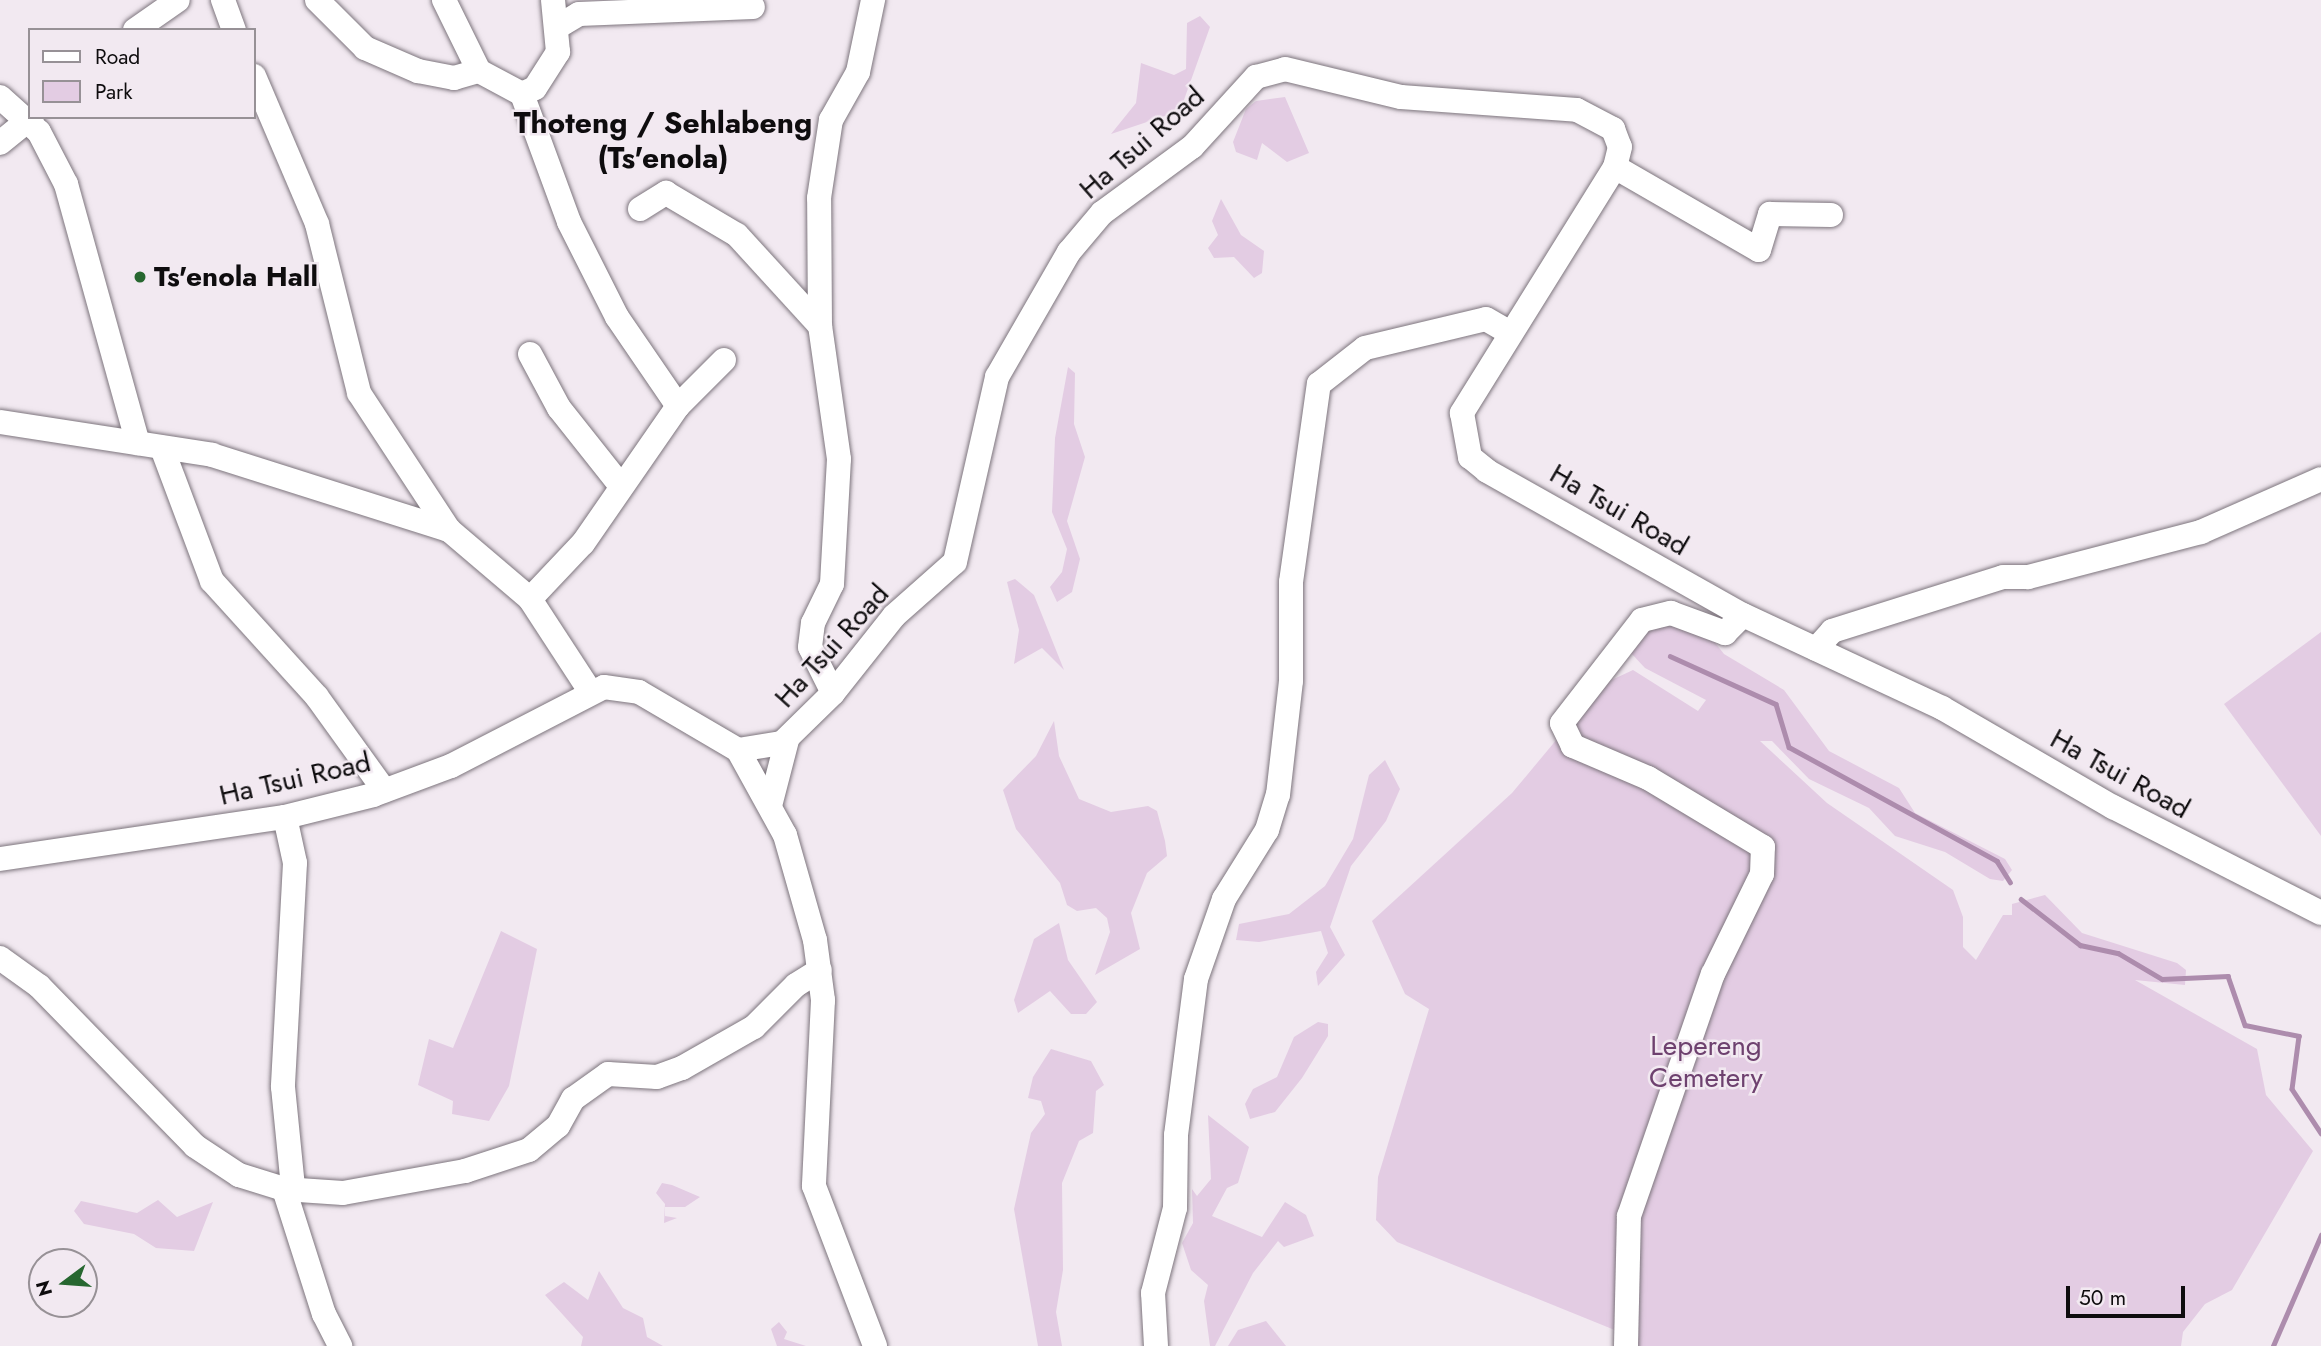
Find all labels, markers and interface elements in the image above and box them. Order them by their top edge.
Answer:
legend [28,28,256,119]
text: Road [95,42,140,72]
text: Park [95,77,132,107]
street label: Ha Tsui Road [1073,80,1211,206]
district label: Thoteng / Sehlabeng (Ts'enola) [514,105,812,176]
place label: Ts'enola Hall [154,260,318,294]
marker: Ts'enola Hall [132,269,148,285]
street label: Ha Tsui Road [1544,457,1694,563]
street label: Ha Tsui Road [768,577,896,715]
street label: Ha Tsui Road [2044,722,2196,826]
street label: Ha Tsui Road [216,745,374,813]
park label: Lepereng Cemetery [1649,1029,1763,1095]
north arrow [28,1248,98,1318]
scale bar [2069,1272,2188,1316]
text: N [29,1277,59,1299]
text: 50 m [2079,1283,2126,1313]

